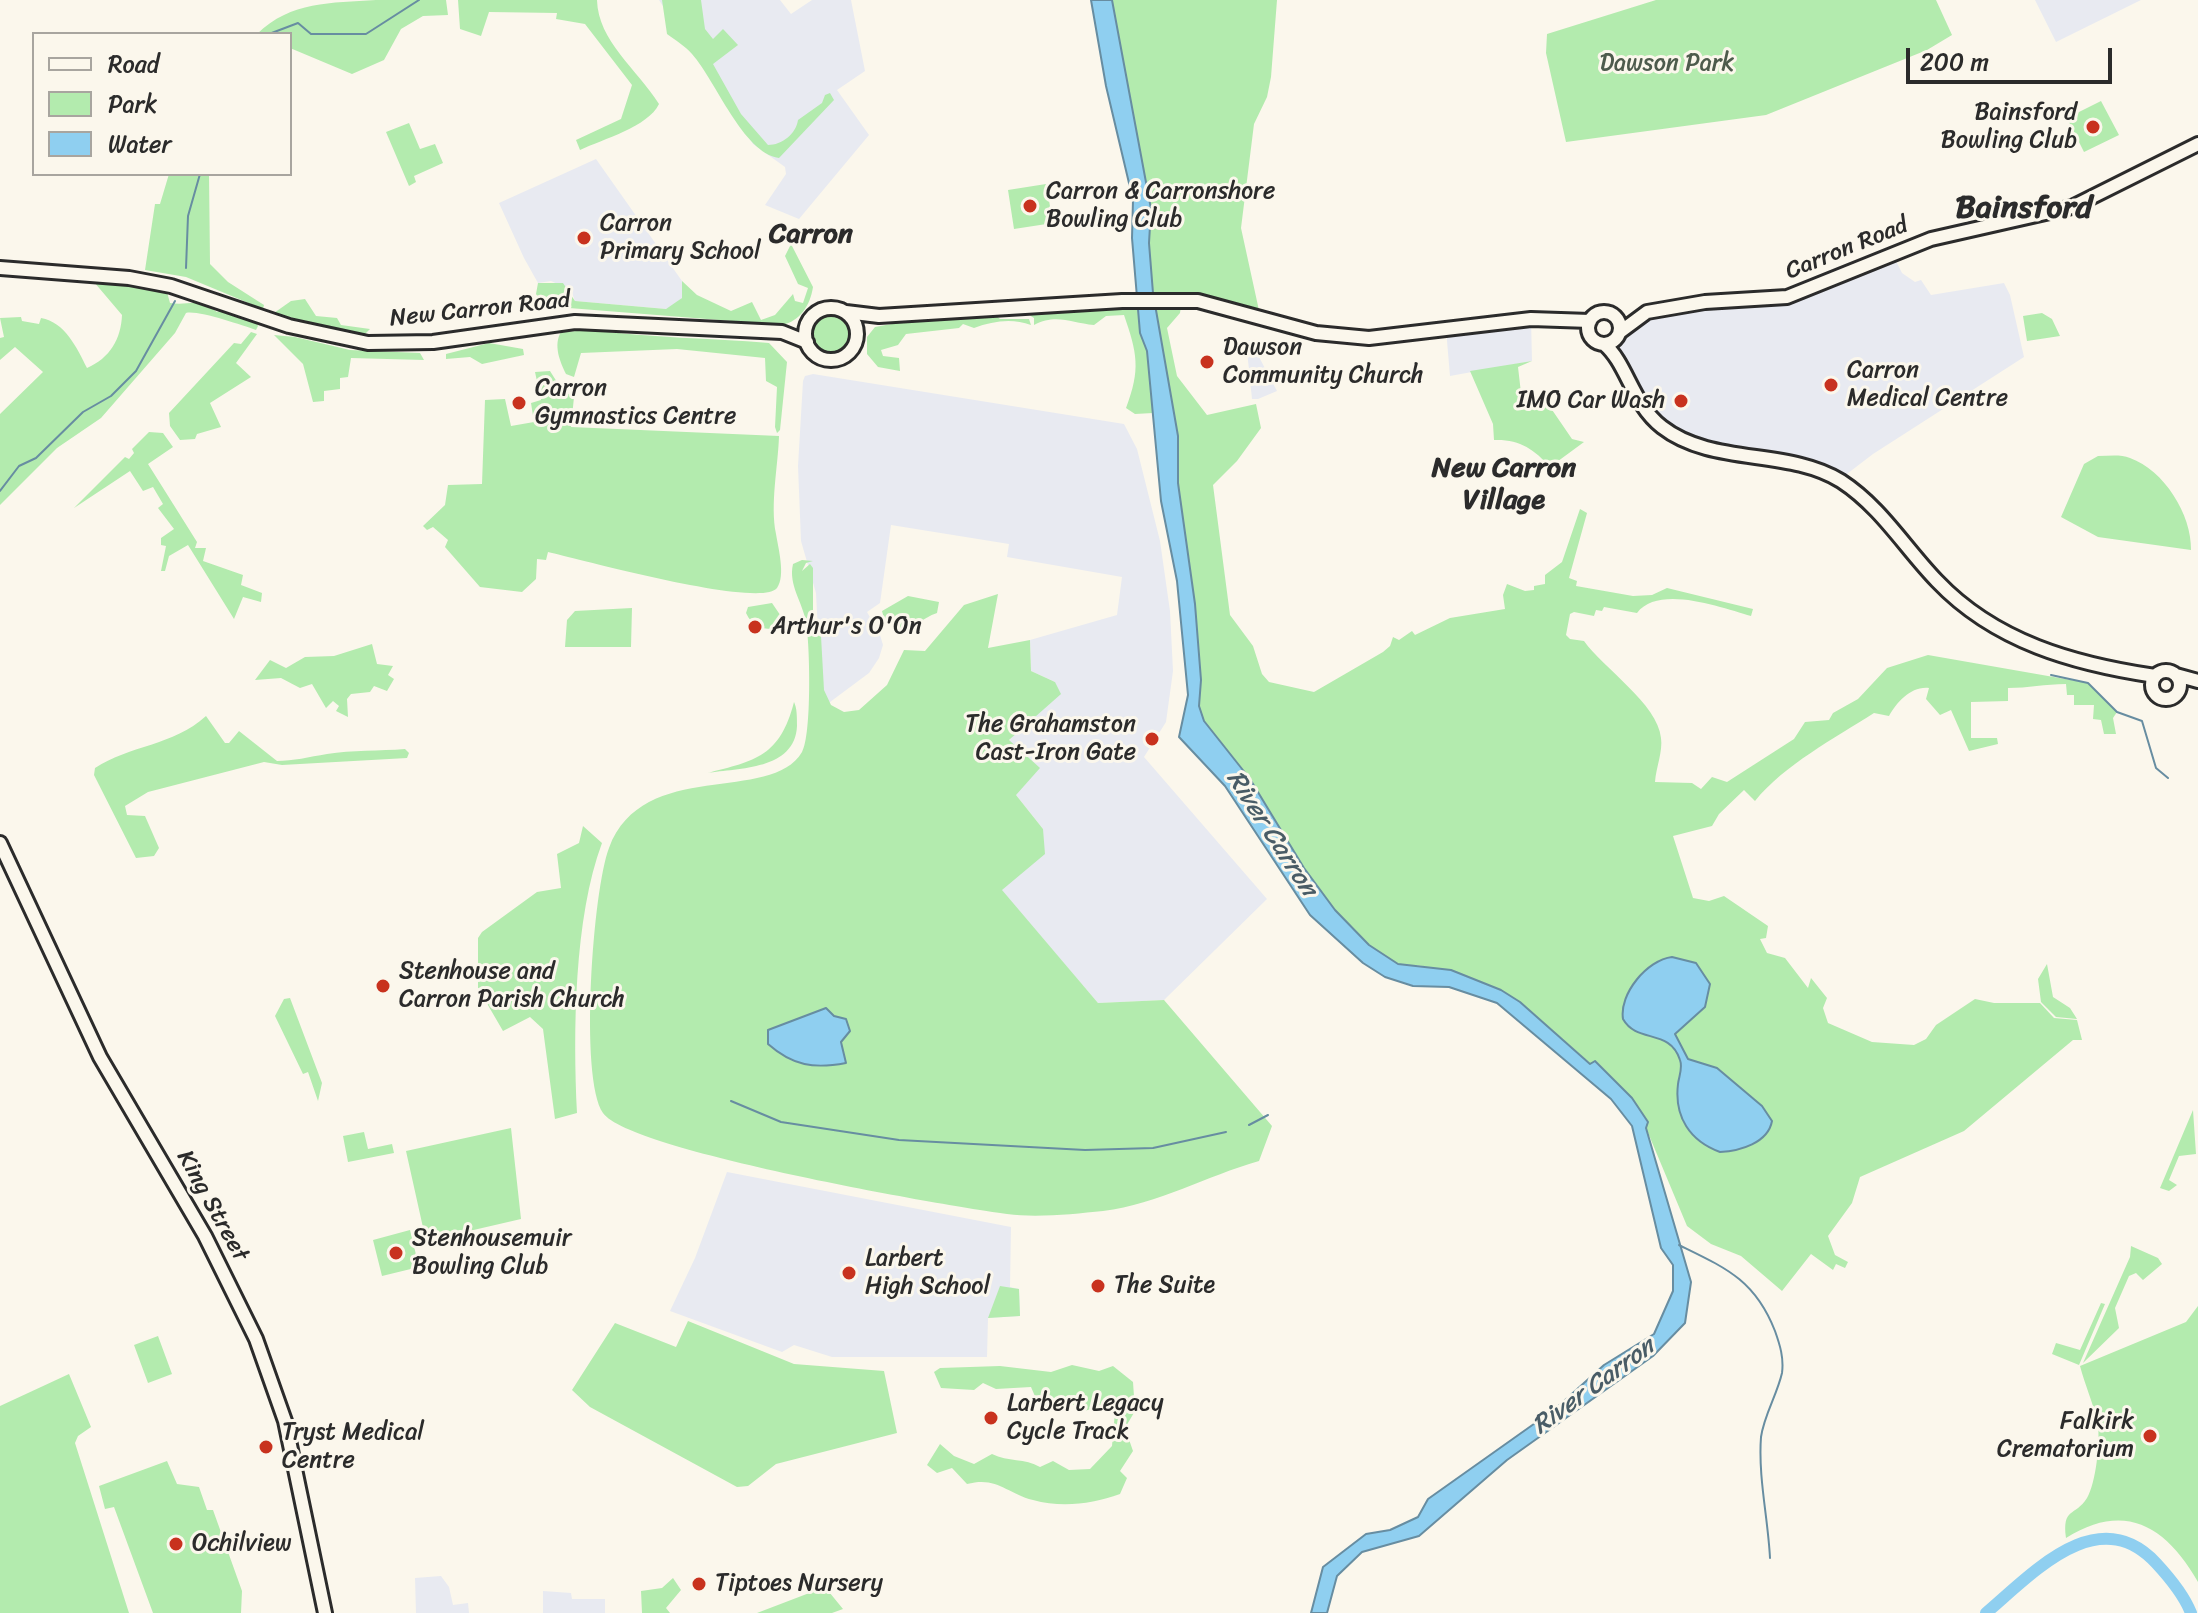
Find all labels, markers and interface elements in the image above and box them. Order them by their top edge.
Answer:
legend [32,32,292,176]
scale bar [1910,32,2116,82]
text: 200 m [1920,41,1989,83]
text: Road [108,43,159,85]
park label: Dawson Park [1600,50,1734,78]
text: Park [108,83,157,125]
place label: Bainsford Bowling Club [1941,99,2077,155]
marker: Bainsford Bowling Club [2084,118,2102,136]
text: Water [108,123,171,165]
place label: Carron & Carronshore Bowling Club [1046,178,1275,234]
district label: Bainsford [1956,190,2092,228]
marker: Carron & Carronshore Bowling Club [1021,197,1039,215]
place label: Carron Primary School [600,210,761,266]
street label: Carron Road [1782,211,1912,287]
district label: Carron [769,218,853,252]
marker: Carron Primary School [575,229,593,247]
street label: New Carron Road [388,286,572,334]
place label: Dawson Community Church [1223,334,1424,390]
marker: Dawson Community Church [1198,353,1216,371]
place label: Carron Medical Centre [1847,357,2008,413]
place label: Carron Gymnastics Centre [535,375,736,431]
marker: Carron Medical Centre [1822,376,1840,394]
place label: IMO Car Wash [1517,387,1665,415]
marker: IMO Car Wash [1672,392,1690,410]
marker: Carron Gymnastics Centre [510,394,528,412]
district label: New Carron Village [1432,452,1576,518]
place label: Arthur's O'On [771,613,922,641]
marker: Arthur's O'On [746,618,764,636]
place label: The Grahamston Cast-Iron Gate [965,711,1136,767]
marker: The Grahamston Cast-Iron Gate [1143,730,1161,748]
water label: River Carron [1219,765,1323,903]
place label: Stenhouse and Carron Parish Church [399,958,625,1014]
marker: Stenhouse and Carron Parish Church [374,977,392,995]
street label: King Street [170,1146,254,1266]
place label: Stenhousemuir Bowling Club [412,1225,572,1281]
marker: Stenhousemuir Bowling Club [387,1244,405,1262]
place label: Larbert High School [865,1245,990,1301]
marker: Larbert High School [840,1264,858,1282]
place label: The Suite [1114,1272,1215,1300]
marker: The Suite [1089,1277,1107,1295]
water label: River Carron [1527,1332,1661,1442]
place label: Larbert Legacy Cycle Track [1007,1390,1164,1446]
place label: Falkirk Crematorium [1997,1408,2134,1464]
marker: Larbert Legacy Cycle Track [982,1409,1000,1427]
place label: Tryst Medical Centre [282,1419,424,1475]
marker: Falkirk Crematorium [2141,1427,2159,1445]
marker: Tryst Medical Centre [257,1438,275,1456]
place label: Ochilview [192,1530,292,1558]
marker: Ochilview [167,1535,185,1553]
place label: Tiptoes Nursery [715,1570,883,1598]
marker: Tiptoes Nursery [690,1575,708,1593]

